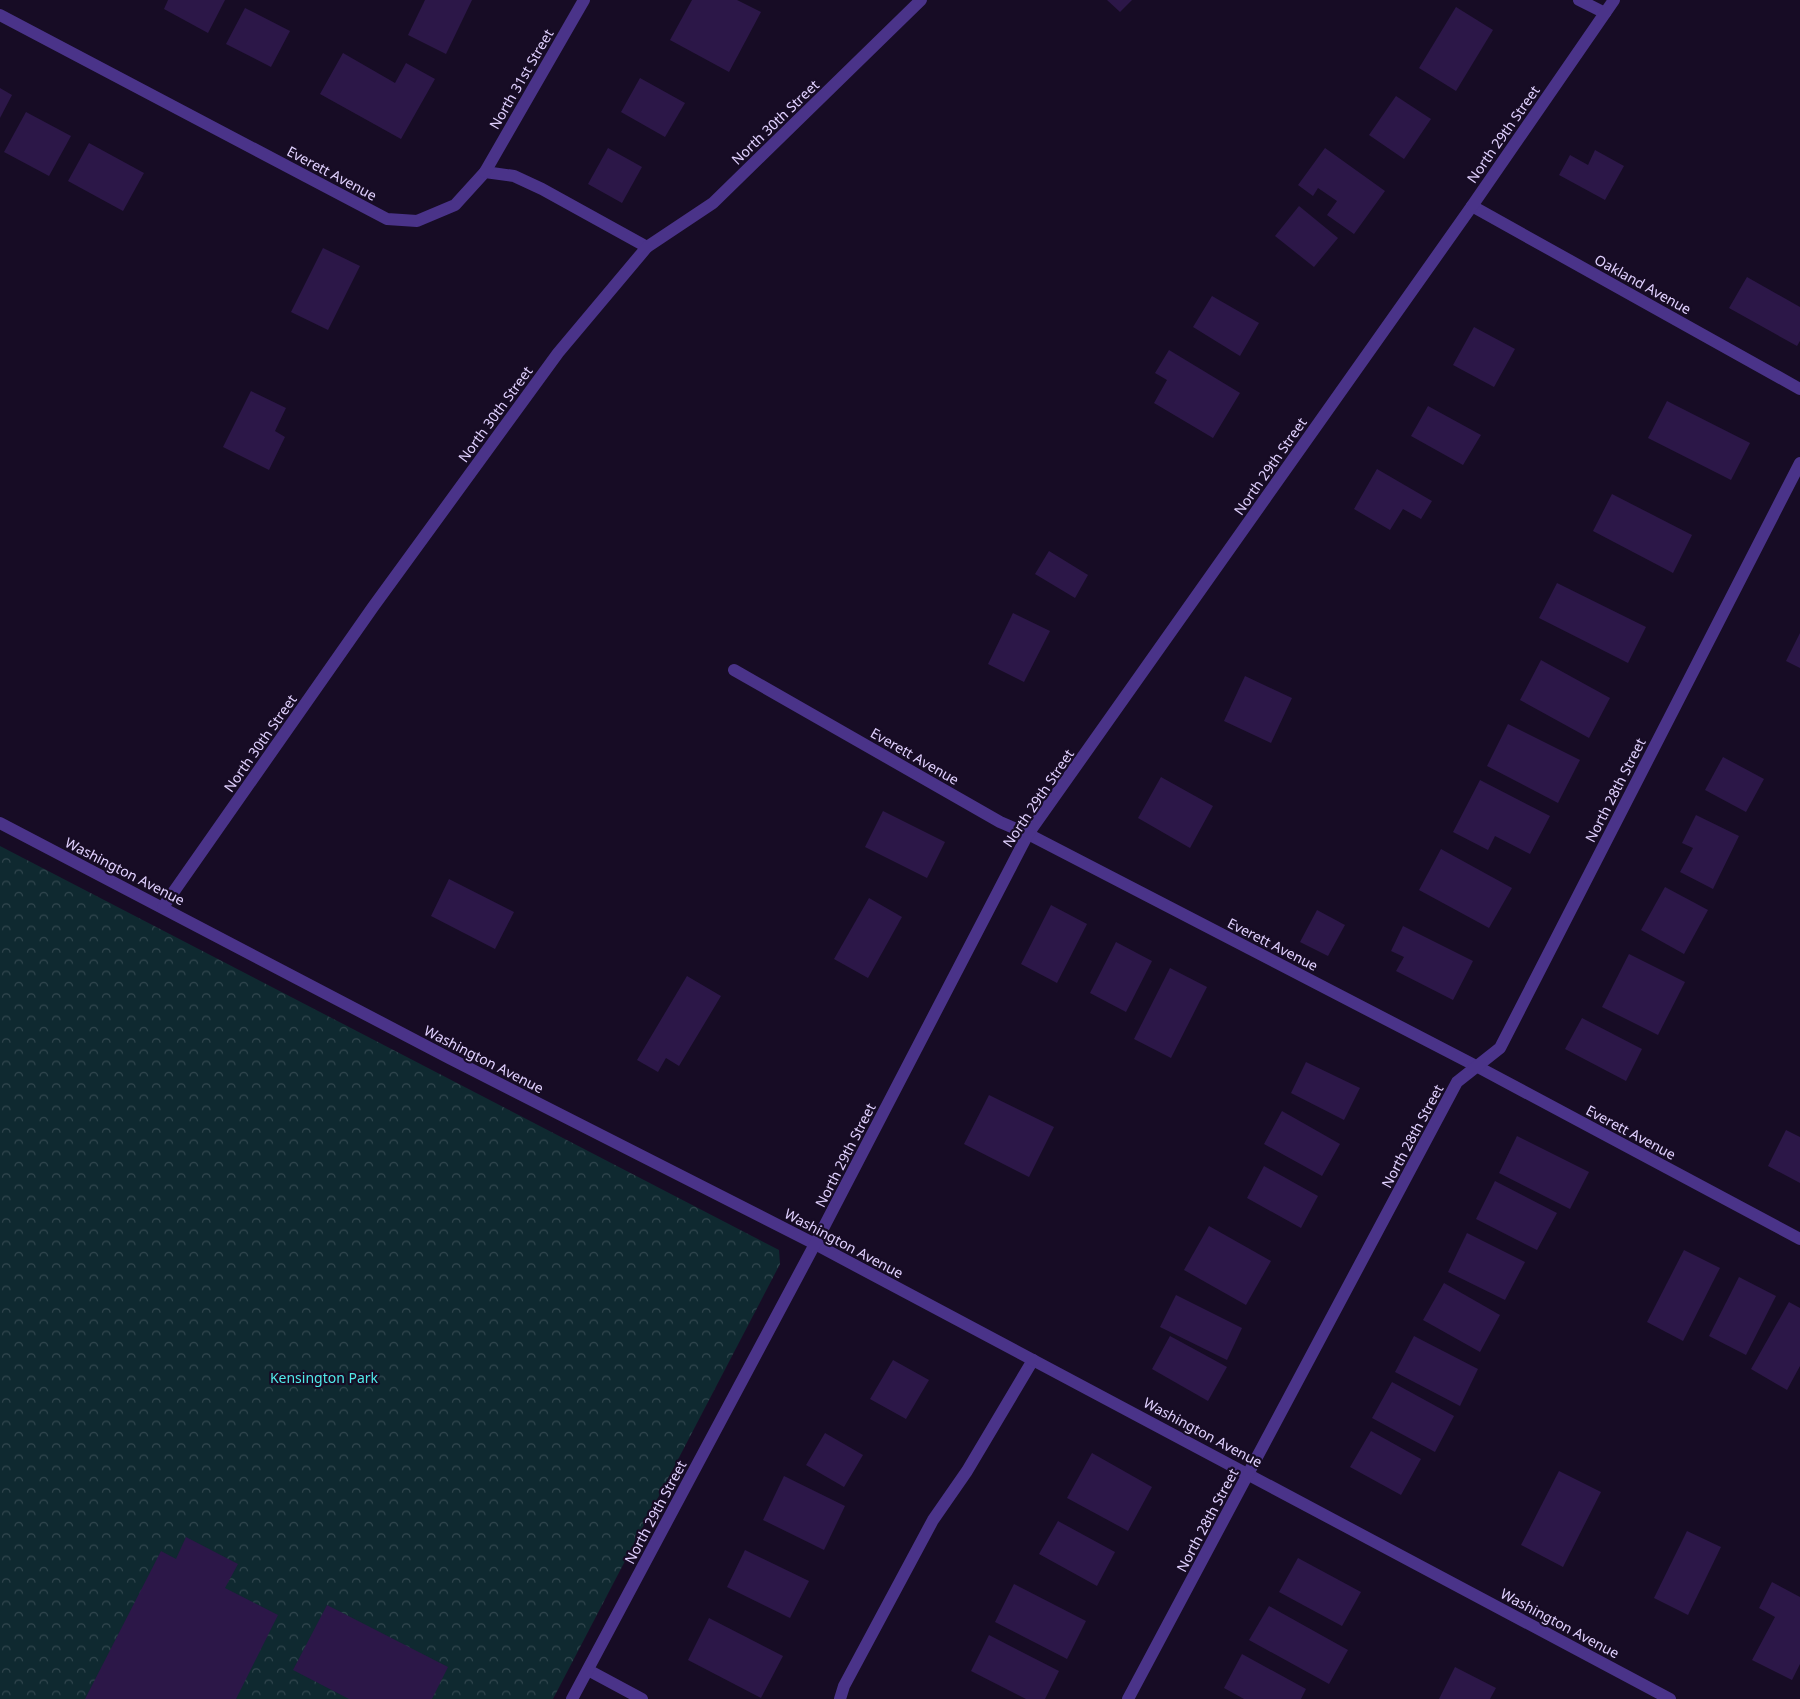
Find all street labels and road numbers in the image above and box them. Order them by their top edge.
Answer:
street label: North 31st Street [485,25,557,133]
street label: North 30th Street [727,75,823,169]
street label: North 29th Street [1462,82,1544,186]
street label: Everett Avenue [284,141,380,205]
street label: Oakland Avenue [1591,250,1695,318]
street label: North 30th Street [454,362,536,466]
street label: North 29th Street [1229,414,1311,518]
street label: North 30th Street [219,691,301,795]
street label: Everett Avenue [867,723,963,789]
street label: North 28th Street [1580,735,1650,845]
street label: North 29th Street [998,745,1078,851]
street label: Washington Avenue [62,833,188,909]
street label: Everett Avenue [1225,913,1322,975]
street label: Washington Avenue [421,1021,547,1097]
street label: North 28th Street [1377,1081,1447,1191]
street label: North 29th Street [810,1100,880,1210]
street label: Everett Avenue [1583,1100,1679,1164]
street label: Washington Avenue [781,1204,907,1282]
street label: Washington Avenue [1140,1393,1266,1471]
street label: North 29th Street [620,1457,690,1567]
street label: North 28th Street [1172,1465,1242,1575]
street label: Washington Avenue [1497,1584,1623,1662]

